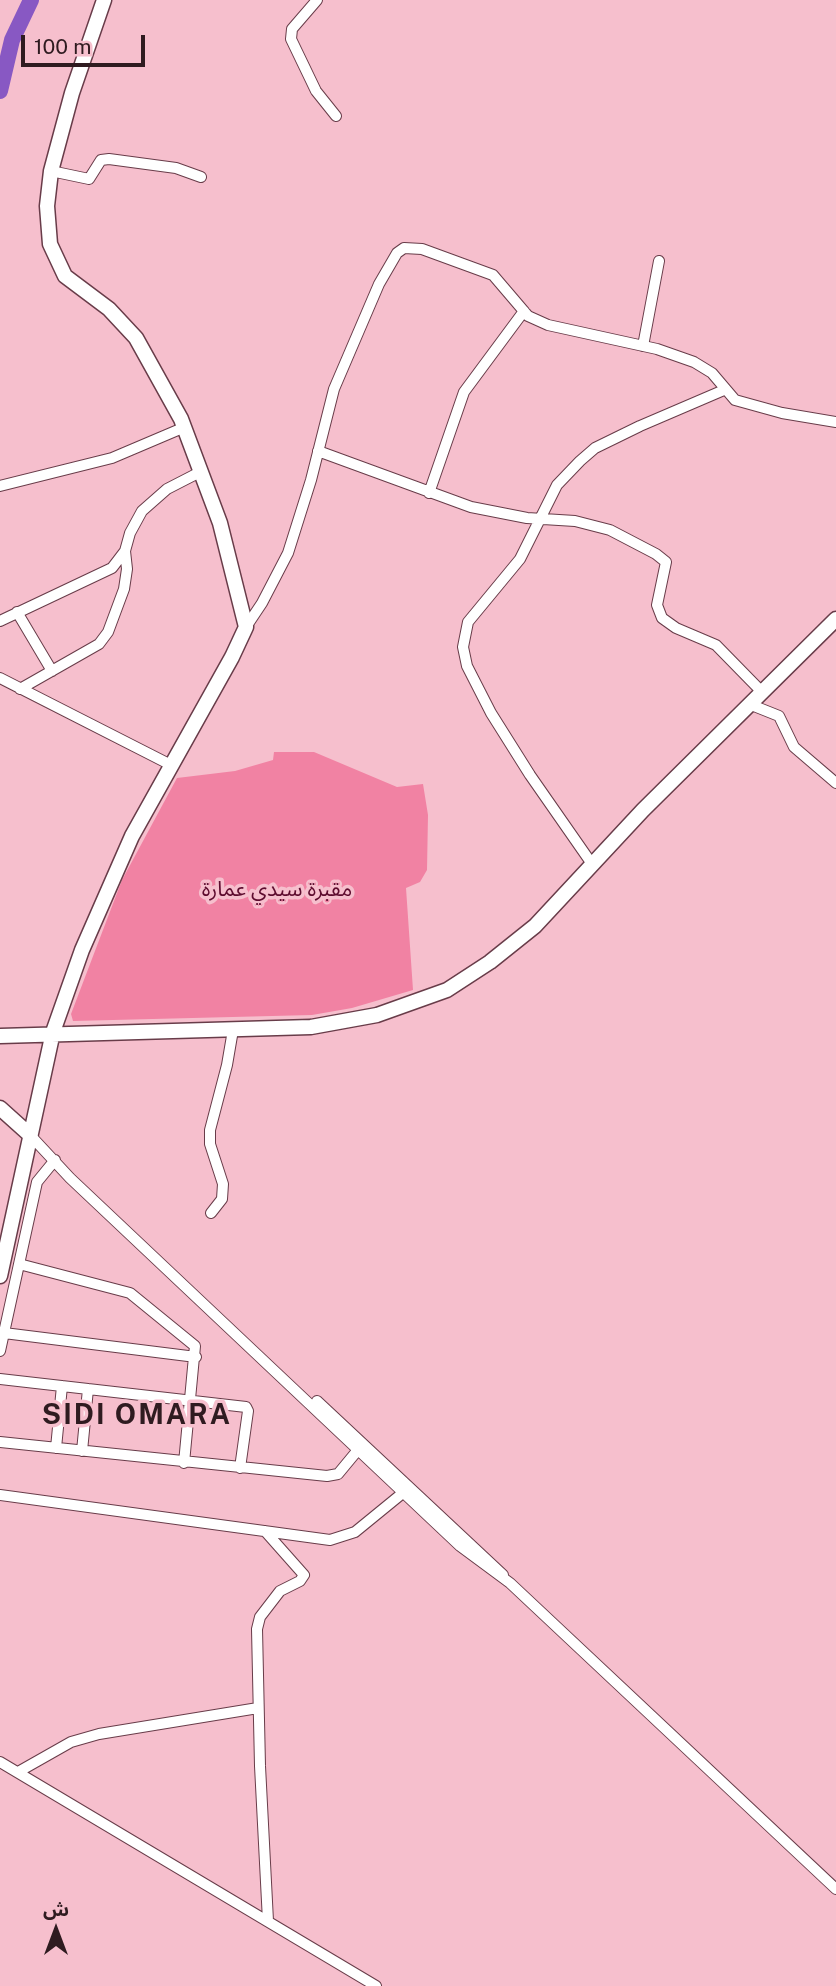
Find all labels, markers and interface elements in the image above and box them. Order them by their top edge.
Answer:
scale bar [24,21,149,65]
text: 100 m [34,34,91,59]
park label: مقبرة سيدي عمارة [202,877,352,903]
district label: SIDI OMARA [43,1398,231,1432]
north arrow [21,1895,91,1965]
text: ش [43,1898,69,1920]

